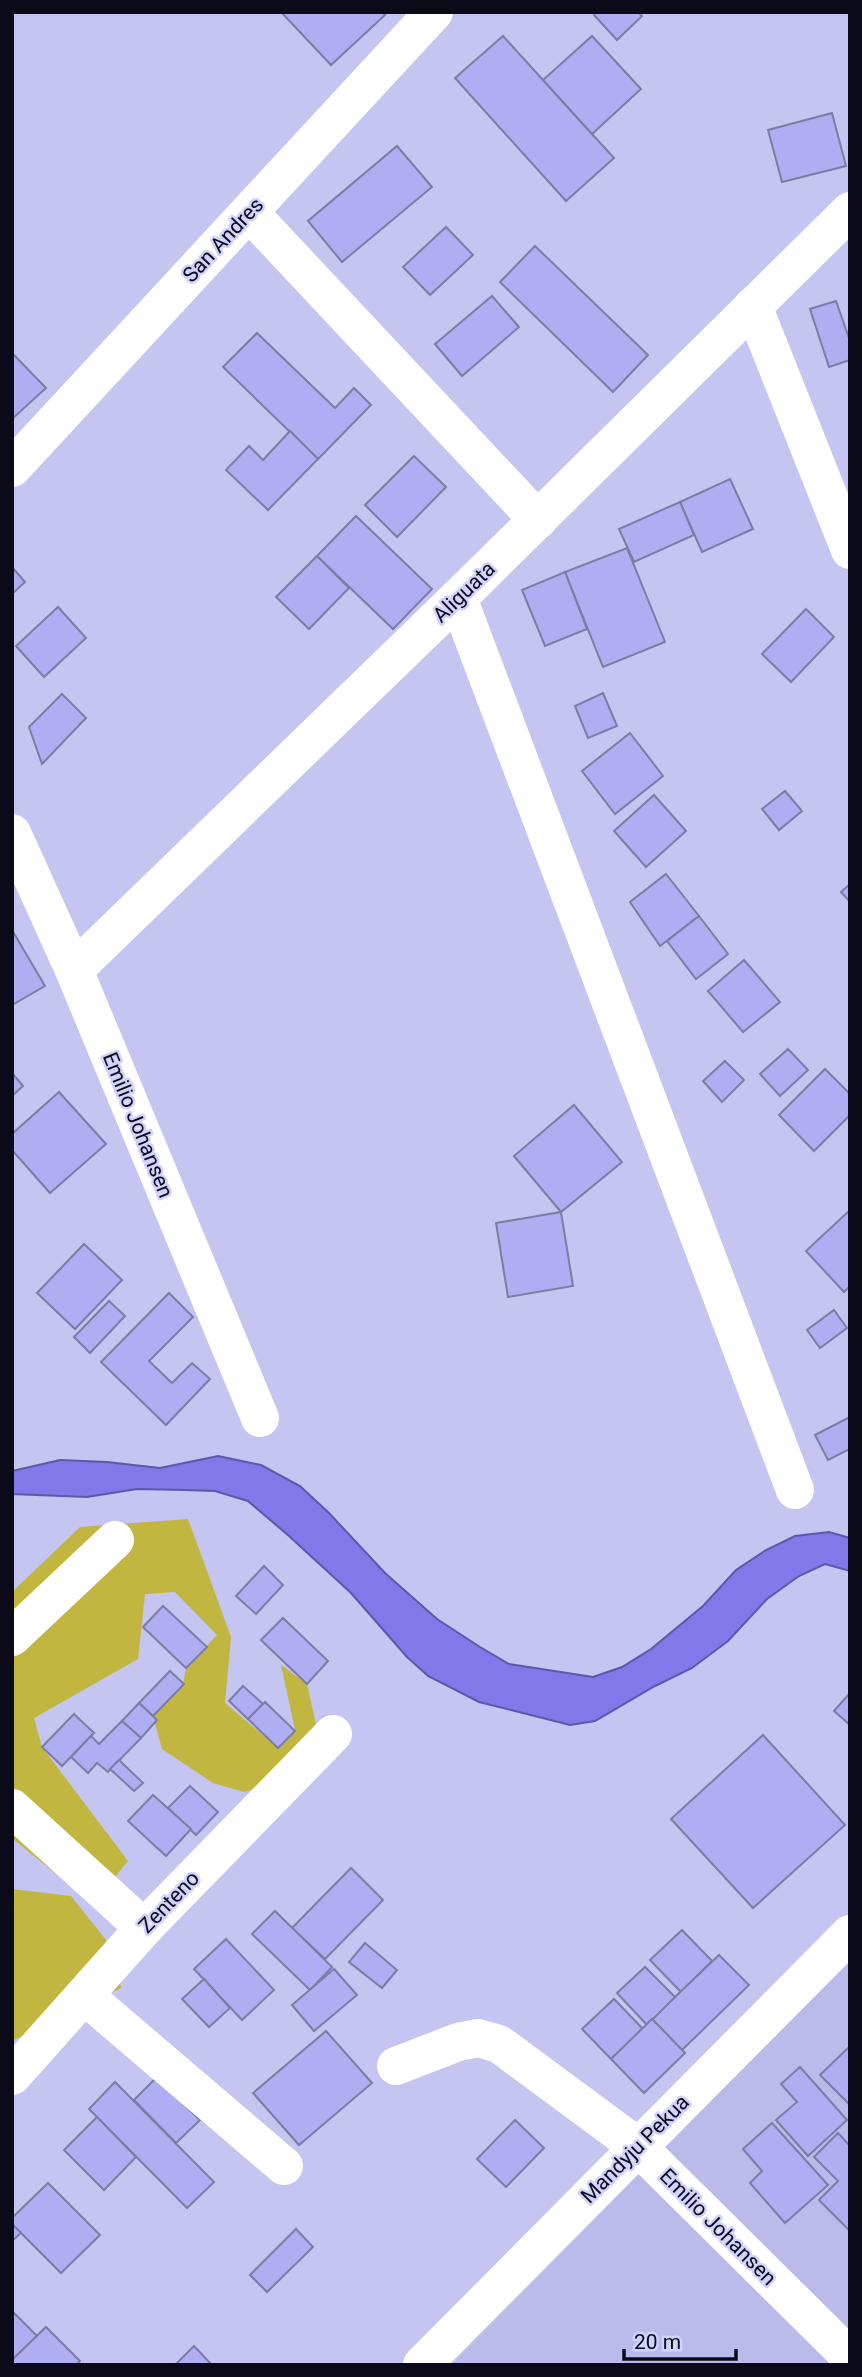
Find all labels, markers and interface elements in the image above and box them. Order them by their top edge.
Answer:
street label: San Andres [178,193,268,287]
street label: Aliguata [428,557,500,627]
street label: Emilio Johansen [98,1049,178,1201]
street label: Zenteno [134,1866,204,1938]
street label: Mandyju Pekua [576,2090,694,2208]
street label: Emilio Johansen [655,2164,781,2290]
scale bar [624,2318,736,2362]
text: 20 m [634,2330,681,2354]

